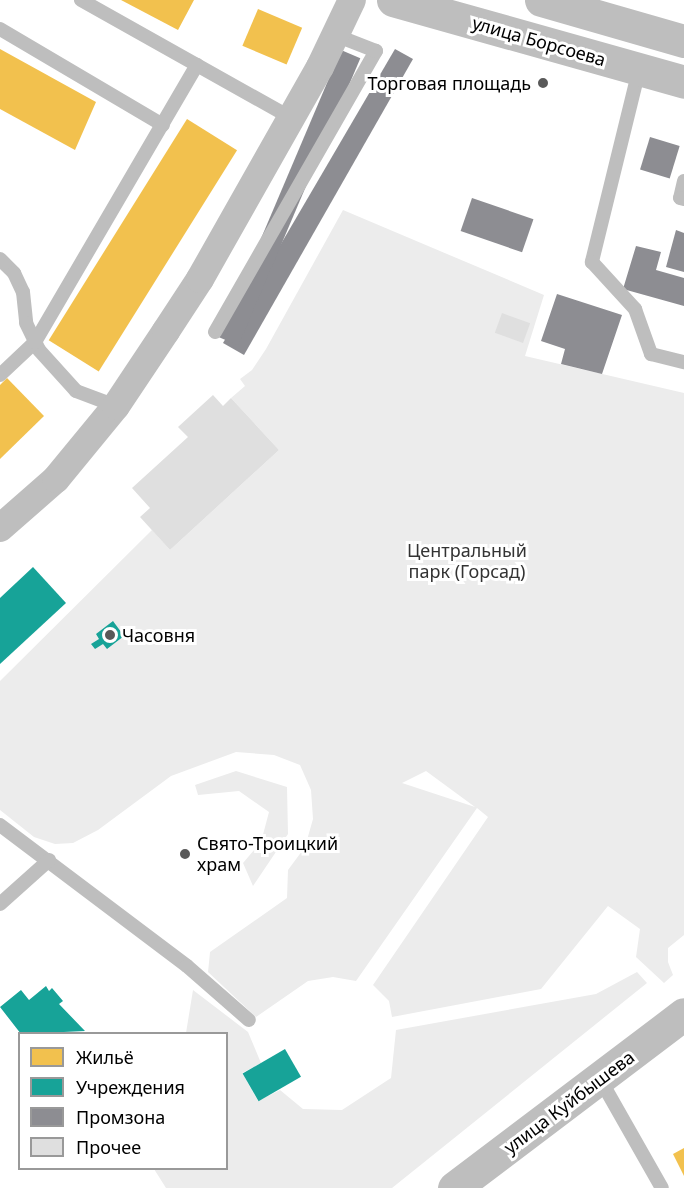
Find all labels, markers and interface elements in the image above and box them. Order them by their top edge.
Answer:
street label: улица Борсоева [470,12,608,70]
place label: Торговая площадь [367,72,531,94]
marker: Торговая площадь [536,76,550,90]
park label: Центральный парк (Горсад) [407,540,527,582]
place label: Часовня [122,624,195,646]
marker: Часовня [103,628,117,642]
place label: Свято-Троицкий храм [197,833,338,876]
marker: Свято-Троицкий храм [178,847,192,861]
legend [18,1032,228,1170]
text: Жильё [76,1045,134,1069]
street label: улица Куйбышева [500,1046,638,1158]
text: Учреждения [76,1075,185,1099]
text: Промзона [76,1105,165,1129]
text: Прочее [76,1135,141,1159]

